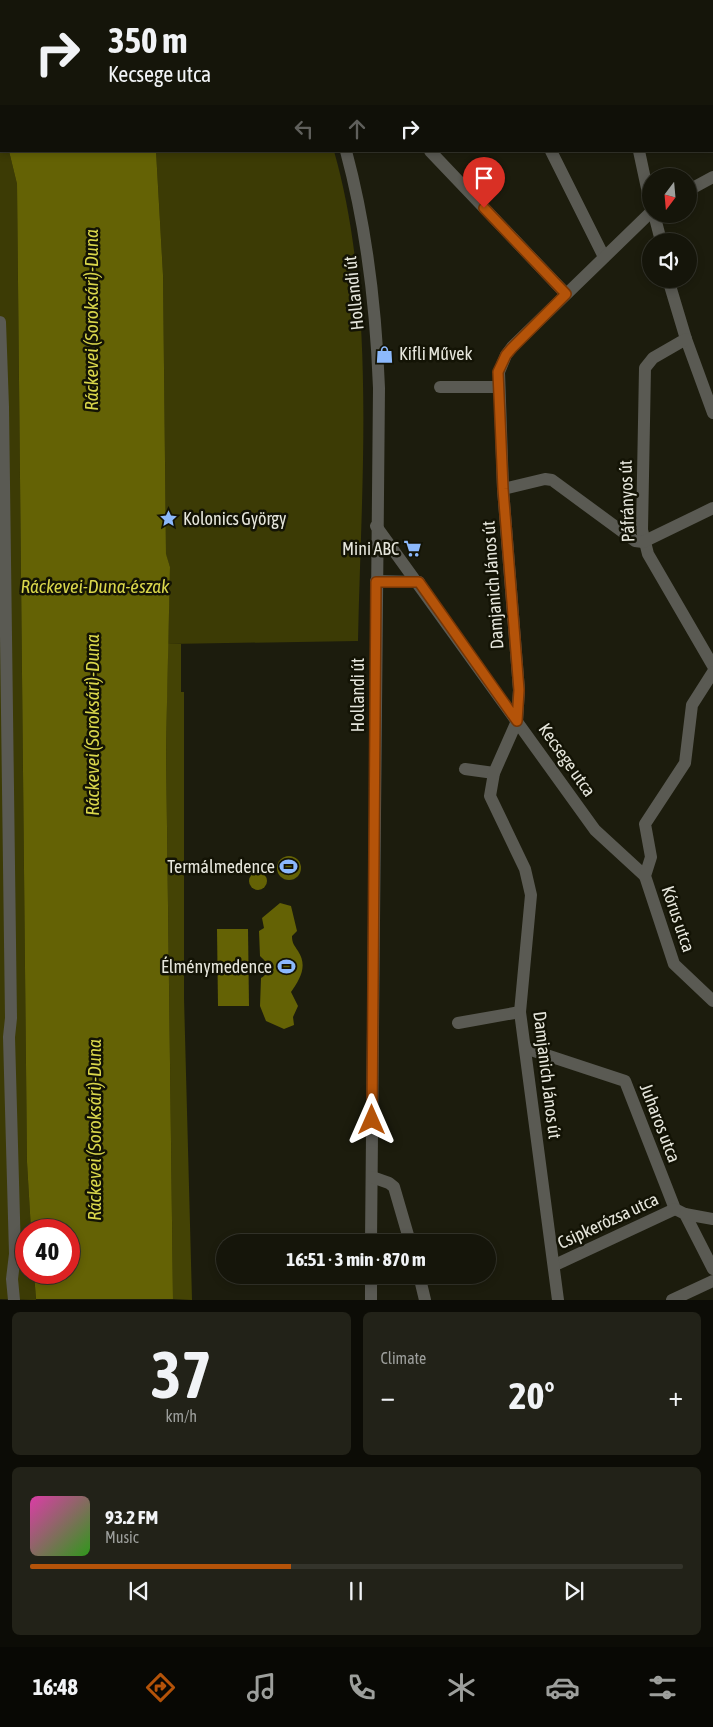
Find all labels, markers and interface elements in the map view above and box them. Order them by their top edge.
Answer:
icon: right [25,20,90,85]
text: 350 m [108,20,187,60]
text: Kecsege utca [108,61,211,87]
icon: left [290,115,318,143]
icon: ahead [343,115,371,143]
icon: right [396,115,424,143]
pin [463,157,505,208]
icon: arrive [470,164,498,192]
north arrow [642,168,698,222]
map controls [642,168,697,288]
water label: Ráckevei (Soroksári)-Duna [80,229,102,411]
button: sound [642,233,697,288]
street label: Hollandi út [339,255,368,331]
place label: Kifli Művek [399,343,472,364]
shop icon: Kifli Művek [375,344,395,364]
street label: Páfrányos út [615,460,638,542]
place label: Kolonics György [183,508,286,529]
place icon: Kolonics György [159,509,179,529]
street label: Damjanich János út [478,520,507,650]
place label: Mini ABC [342,538,399,559]
supermarket icon: Mini ABC [403,539,423,559]
water label: Ráckevei-Duna-észak [21,575,170,597]
water label: Ráckevei (Soroksári)-Duna [81,634,103,816]
street label: Hollandi út [347,658,368,732]
street label: Kecsege utca [535,719,600,800]
place label: Termálmedence [167,856,275,877]
sports icon: Termálmedence [279,857,299,877]
street label: Kórus utca [657,883,700,955]
place label: Élménymedence [161,956,272,977]
sports icon: Élménymedence [276,957,296,977]
street label: Damjanich János út [529,1010,566,1140]
water label: Ráckevei (Soroksári)-Duna [83,1039,105,1221]
street label: Juharos utca [636,1080,685,1165]
position arrow [345,1093,397,1145]
street label: Csipkerózsa utca [554,1188,662,1253]
speed limit sign: 40 [15,1219,80,1284]
text: 16:51 · 3 min · 870 m [286,1248,426,1270]
text: 37 [151,1337,212,1412]
text: Climate [381,1349,426,1367]
text: 20° [509,1374,555,1417]
text: − [381,1380,395,1412]
text: + [668,1380,683,1412]
text: km/h [165,1407,197,1425]
text: 93.2 FM [105,1506,158,1528]
text: Music [105,1528,139,1546]
icon: previous [125,1577,153,1605]
icon: pause [342,1577,370,1605]
icon: next [560,1577,588,1605]
icon: directions [143,1670,178,1705]
icon: music [244,1670,279,1705]
icon: phone [344,1670,379,1705]
icon: climate [444,1670,479,1705]
icon: car [545,1670,580,1705]
icon: filters [645,1670,680,1705]
text: 16:48 [33,1674,78,1700]

